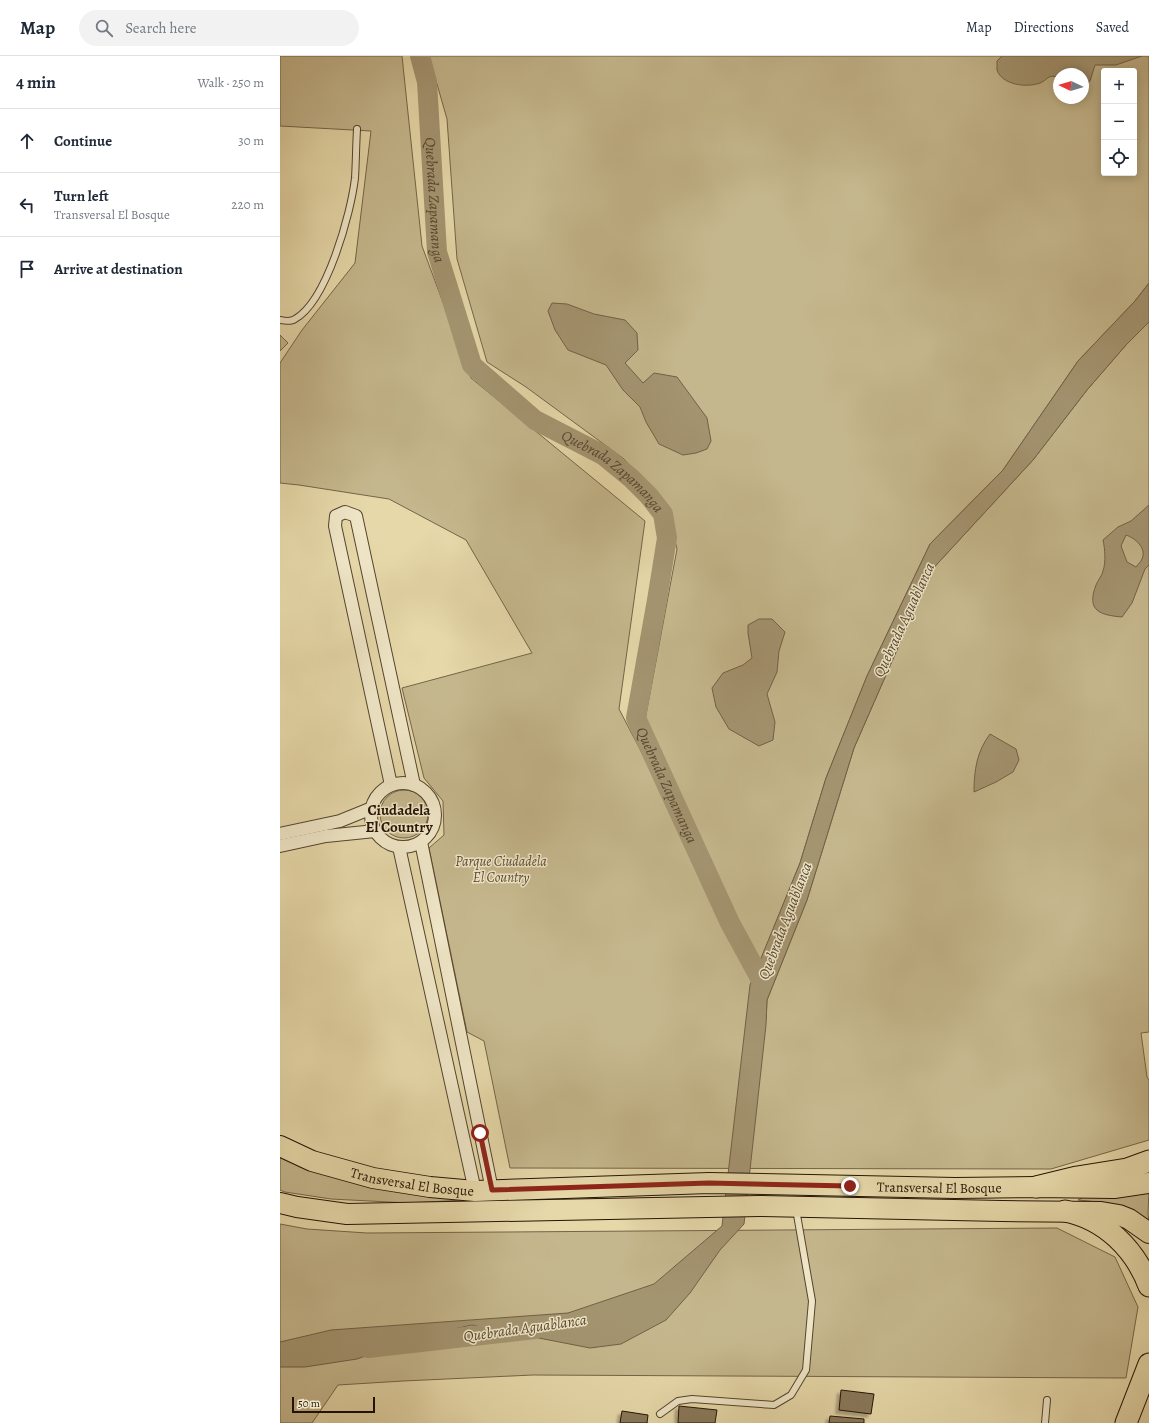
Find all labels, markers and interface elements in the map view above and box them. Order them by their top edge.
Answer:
search box [79,10,359,46]
text: Map [20,15,55,41]
icon: search [93,17,115,39]
text: Search here [125,18,197,38]
text: Map [966,18,992,37]
text: Directions [1014,18,1074,37]
text: Saved [1096,18,1129,37]
north arrow [1053,68,1089,104]
map controls [1101,68,1137,176]
button: + [1101,68,1137,104]
text: 4 min [16,71,56,94]
text: Walk · 250 m [197,74,264,91]
button: − [1101,104,1137,140]
icon: ahead [16,130,38,152]
text: Continue [54,131,112,151]
text: 30 m [238,132,264,149]
water label: Quebrada Zapamanga [420,137,450,265]
button: locate [1101,140,1137,176]
text: Turn left [54,186,109,206]
icon: left [16,194,38,216]
text: 220 m [231,196,264,213]
text: Transversal El Bosque [54,206,170,223]
icon: arrive [16,258,38,280]
text: Arrive at destination [54,259,183,279]
water label: Quebrada Zapamanga [558,425,668,517]
water label: Quebrada Aguablanca [869,560,939,680]
water label: Quebrada Zapamanga [632,724,702,847]
district label: Ciudadela El Country [365,800,434,837]
park label: Parque Ciudadela El Country [455,852,547,887]
water label: Quebrada Aguablanca [753,860,817,982]
route start [471,1124,489,1142]
street label: Transversal El Bosque [348,1163,475,1200]
route end [841,1177,859,1195]
street label: Transversal El Bosque [877,1177,1002,1198]
water label: Quebrada Aguablanca [462,1309,588,1347]
scale bar [292,1395,375,1414]
text: 50 m [298,1396,320,1411]

